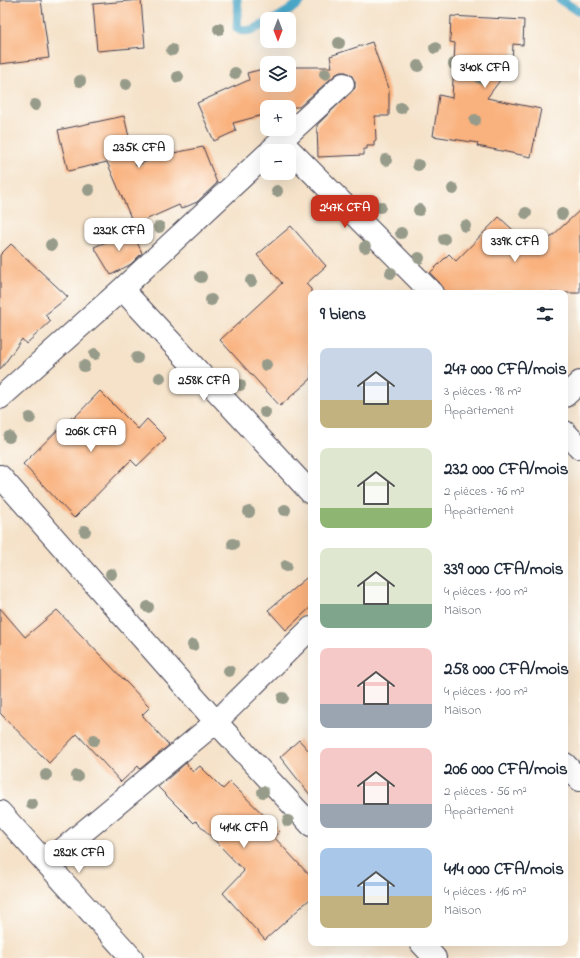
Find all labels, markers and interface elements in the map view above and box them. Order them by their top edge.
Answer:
north arrow [260,12,296,48]
map controls [260,12,296,180]
pin: 340K CFA [444,55,526,89]
button: layers [260,56,296,92]
text: 340K CFA [460,58,510,77]
button: + [260,100,296,136]
pin: 235K CFA [98,135,180,169]
text: 235K CFA [113,138,165,157]
button: − [260,144,296,180]
pin: 247K CFA [304,195,386,229]
text: 247K CFA [320,198,370,217]
pin: 232K CFA [78,218,160,252]
text: 232K CFA [93,221,145,240]
pin: 339K CFA [474,229,556,263]
text: 339K CFA [491,232,539,251]
text: 9 biens [320,302,366,327]
icon: filters [534,303,556,325]
text: 247 000 CFA/mois [444,357,567,382]
icon: home [352,364,400,412]
pin: 258K CFA [163,368,245,402]
text: 258K CFA [178,371,230,390]
text: 3 pièces · 98 m² [444,382,521,401]
text: Appartement [444,401,514,420]
pin: 206K CFA [50,419,132,453]
text: 206K CFA [66,422,116,441]
text: 232 000 CFA/mois [444,457,568,482]
icon: home [352,464,400,512]
text: 2 pièces · 76 m² [444,482,525,501]
text: Appartement [444,501,514,520]
text: 339 000 CFA/mois [444,557,564,582]
icon: home [352,564,400,612]
text: 4 pièces · 100 m² [444,582,528,601]
text: Maison [444,601,481,620]
text: 258 000 CFA/mois [444,657,569,682]
icon: home [352,664,400,712]
text: 4 pièces · 100 m² [444,682,528,701]
text: Maison [444,701,481,720]
text: 206 000 CFA/mois [444,757,568,782]
icon: home [352,764,400,812]
text: 2 pièces · 56 m² [444,782,527,801]
text: Appartement [444,801,514,820]
pin: 414K CFA [203,815,285,849]
text: 414K CFA [220,818,268,837]
pin: 282K CFA [38,840,120,874]
text: 282K CFA [54,843,104,862]
text: 414 000 CFA/mois [444,857,564,882]
icon: home [352,864,400,912]
text: 4 pièces · 116 m² [444,882,527,901]
text: Maison [444,901,481,920]

